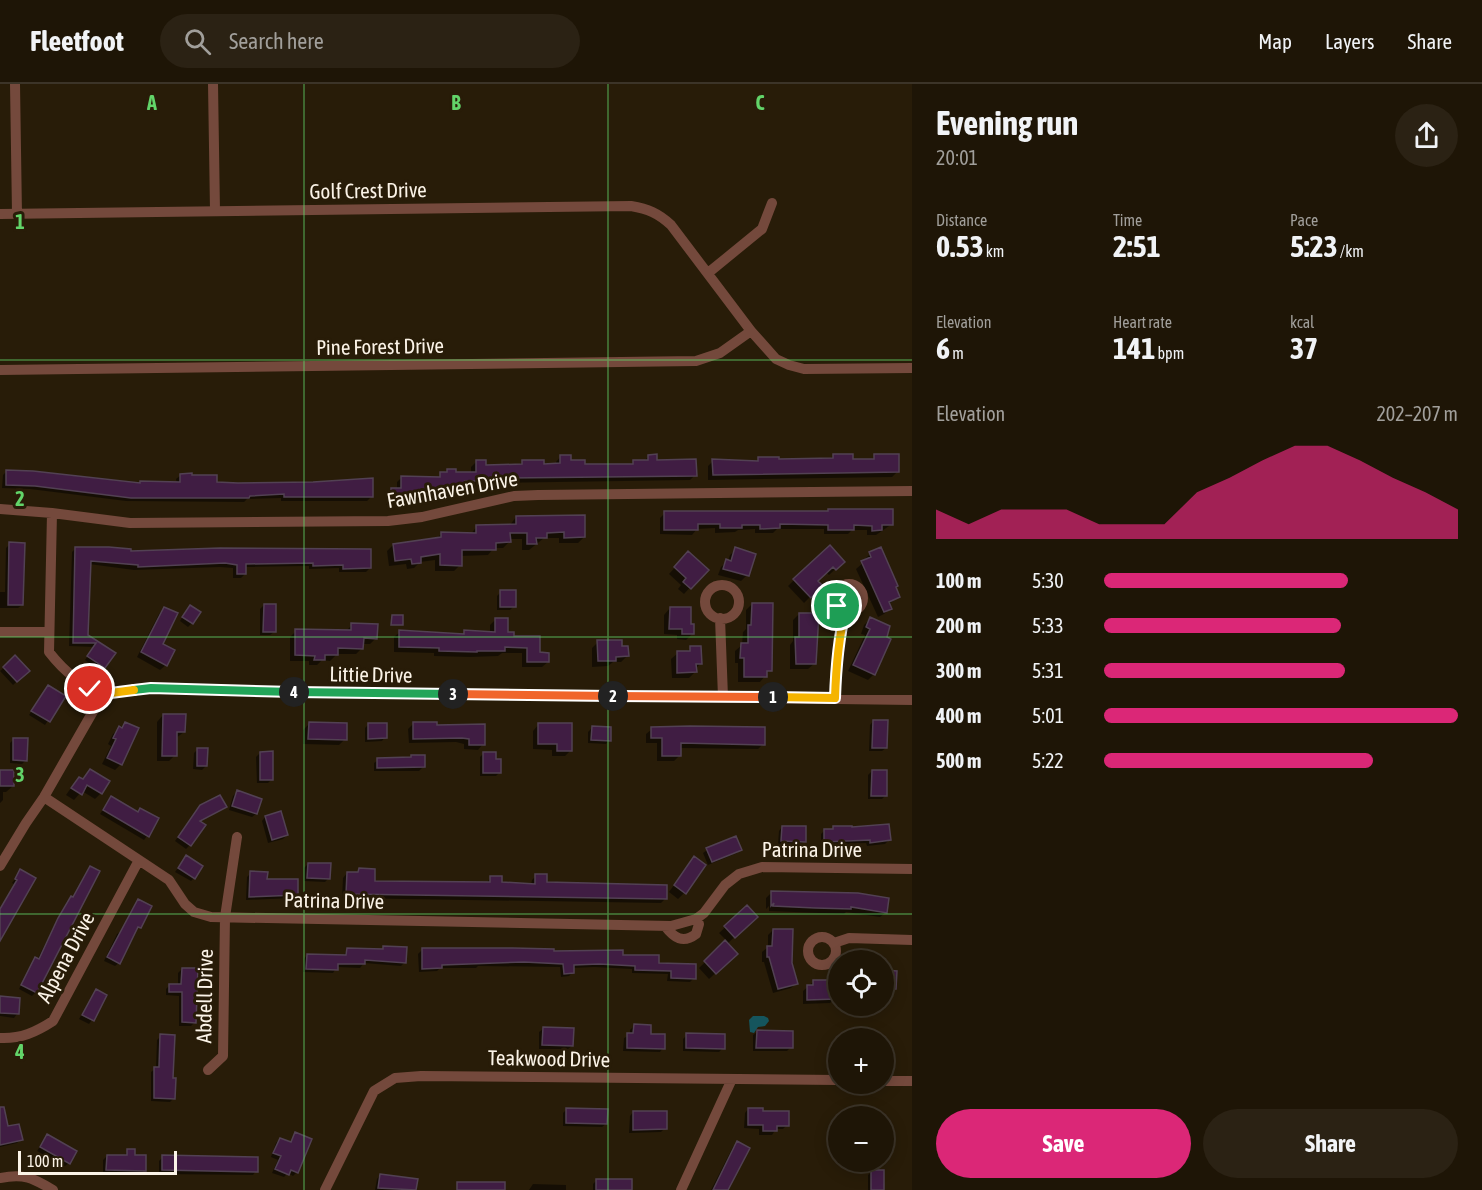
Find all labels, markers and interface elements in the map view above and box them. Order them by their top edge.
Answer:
search box [160,14,580,68]
text: Fleetfoot [30,25,124,57]
icon: search [181,25,214,58]
text: Search here [229,28,324,54]
text: Map [1258,29,1292,53]
text: Layers [1325,29,1375,53]
text: Share [1408,29,1452,53]
text: A [146,91,157,114]
text: B [451,91,461,114]
text: C [756,91,765,114]
text: Evening run [936,104,1078,142]
button: share [1395,104,1458,167]
text: 20:01 [936,146,978,169]
street label: Golf Crest Drive [309,177,427,203]
text: 1 [15,210,25,233]
text: Distance [936,211,987,229]
text: Time [1113,211,1142,229]
text: Pace [1290,211,1318,229]
text: 0.53 [936,229,984,263]
text: 2:51 [1113,229,1161,263]
text: 5:23 [1290,229,1338,263]
text: km [984,242,1004,260]
text: /km [1338,242,1364,260]
text: Elevation [936,313,991,331]
text: Heart rate [1113,313,1172,331]
text: kcal [1290,313,1314,331]
text: 6 [936,331,950,365]
text: 141 [1113,331,1155,365]
text: 37 [1290,331,1318,365]
street label: Pine Forest Drive [316,333,444,359]
text: m [950,344,964,362]
text: bpm [1155,344,1184,362]
text: Elevation [936,402,1005,425]
text: 202–207 m [1376,402,1458,425]
street label: Fawnhaven Drive [385,466,519,512]
text: 2 [15,487,25,510]
text: 100 m [936,569,981,592]
text: 5:30 [1032,569,1064,592]
pin [811,580,862,631]
icon: arrive [820,589,853,622]
text: 200 m [936,614,981,637]
text: 5:33 [1032,614,1064,637]
text: 300 m [936,659,981,682]
text: 5:31 [1032,659,1064,682]
street label: Littie Drive [329,661,413,687]
pin [64,663,115,714]
icon: check [73,672,106,705]
pin: 4 [279,677,309,707]
pin: 3 [438,679,468,709]
pin: 2 [598,681,628,711]
pin: 1 [758,682,788,712]
text: 4 [290,683,298,701]
text: 3 [449,685,457,703]
text: 2 [609,687,617,705]
text: 1 [769,688,777,706]
text: 400 m [936,704,981,727]
text: 5:01 [1032,704,1064,727]
text: 500 m [936,749,981,772]
text: 5:22 [1032,749,1064,772]
text: 3 [15,763,25,786]
street label: Patrina Drive [762,837,862,861]
street label: Patrina Drive [284,887,384,913]
street label: Alpena Drive [31,908,99,1006]
street label: Abdell Drive [191,949,217,1043]
map controls [828,950,894,1172]
button: locate [828,950,894,1016]
button: + [828,1028,894,1094]
text: 4 [14,1040,25,1063]
street label: Teakwood Drive [488,1045,610,1071]
button: − [828,1106,894,1172]
button: Save [936,1109,1191,1178]
button: Share [1203,1109,1458,1178]
scale bar [18,1148,177,1176]
text: 100 m [27,1152,63,1170]

